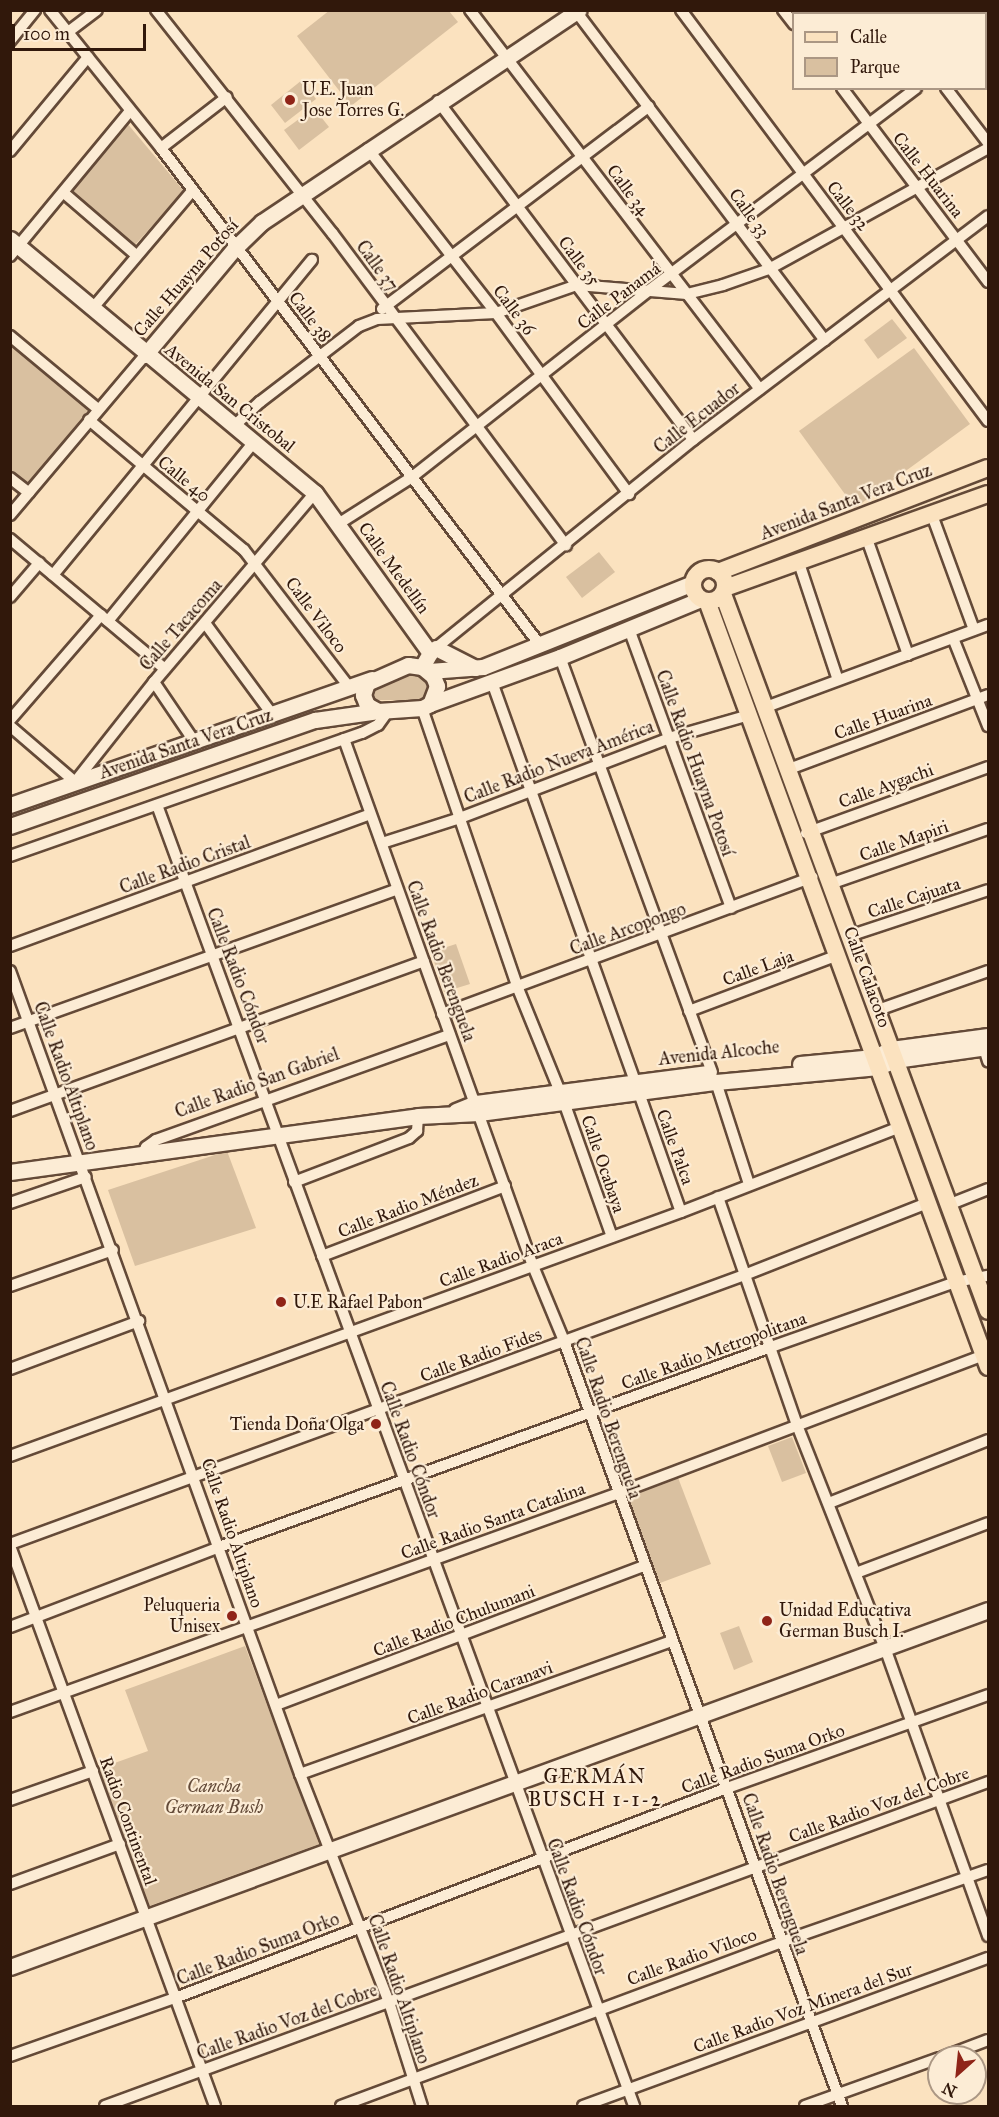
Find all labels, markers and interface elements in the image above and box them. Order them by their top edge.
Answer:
scale bar [15,12,148,50]
legend [792,12,987,90]
text: 100 m [23,23,70,45]
text: Calle [850,26,887,48]
text: Parque [850,56,900,78]
place label: U.E. Juan Jose Torres G. [302,79,404,122]
marker: U.E. Juan Jose Torres G. [283,93,297,107]
street label: Calle Huarina [888,128,968,222]
street label: Calle 34 [602,160,654,220]
street label: Calle 32 [822,177,874,235]
street label: Calle 33 [724,184,774,242]
street label: Calle Huayna Potosí [129,215,243,341]
street label: Calle 35 [553,232,605,290]
street label: Calle 37 [351,236,403,296]
street label: Calle Panamá [573,258,665,334]
street label: Calle 36 [488,281,540,339]
street label: Calle 38 [284,287,336,347]
street label: Avenida San Cristobal [161,339,299,457]
street label: Calle Ecuador [650,378,744,458]
street label: Calle 40 [153,451,215,507]
street label: Avenida Santa Vera Cruz [757,459,935,545]
street label: Calle Medellín [354,518,434,618]
street label: Calle Viloco [281,573,351,657]
street label: Calle Tacacoma [135,575,227,675]
street label: Calle Radio Huayna Potosí [651,667,739,859]
street label: Calle Huarina [831,689,935,745]
street label: Avenida Santa Vera Cruz [96,704,276,784]
street label: Calle Radio Nueva América [461,716,657,808]
street label: Calle Aygachi [836,759,936,813]
street label: Calle Mapiri [857,816,951,866]
street label: Calle Radio Cristal [117,831,253,899]
street label: Calle Cajuata [865,873,963,923]
street label: Calle Radio Berenguela [402,878,480,1044]
street label: Calle Arcopongo [567,898,689,960]
street label: Calle Radio Cóndor [202,905,274,1047]
street label: Calle Calacoto [839,924,895,1030]
street label: Calle Laja [720,945,796,991]
street label: Calle Radio Altiplano [29,999,103,1153]
street label: Avenida Alcoche [658,1036,780,1070]
street label: Calle Radio San Gabriel [172,1043,342,1123]
street label: Calle Palca [651,1106,699,1188]
street label: Calle Ocabaya [576,1112,630,1216]
street label: Calle Radio Méndez [335,1169,481,1243]
street label: Calle Radio Araca [436,1228,566,1292]
place label: U.E Rafael Pabon [293,1291,422,1313]
marker: U.E Rafael Pabon [274,1295,288,1309]
street label: Calle Radio Metropolitana [618,1307,810,1395]
street label: Calle Radio Fides [417,1323,545,1387]
street label: Calle Radio Berenguela [570,1334,646,1502]
street label: Calle Radio Cóndor [375,1378,445,1522]
place label: Tienda Doña Olga [230,1413,364,1435]
marker: Tienda Doña Olga [369,1417,383,1431]
street label: Calle Radio Altiplano [196,1455,268,1611]
street label: Calle Radio Santa Catalina [398,1478,588,1564]
street label: Calle Radio Chulumani [370,1580,538,1662]
place label: Peluqueria Unisex [143,1595,220,1638]
place label: Unidad Educativa German Busch I. [779,1600,911,1642]
marker: Peluqueria Unisex [225,1609,239,1623]
marker: Unidad Educativa German Busch I. [760,1614,774,1628]
street label: Calle Radio Caranavi [404,1657,556,1729]
street label: Calle Radio Suma Orko [678,1719,848,1799]
street label: Radio Continental [95,1754,161,1888]
street label: Calle Radio Voz del Cobre [786,1762,972,1848]
district label: GERMÁN BUSCH 1-1-2 [528,1764,662,1811]
park label: Cancha German Bush [165,1776,263,1818]
street label: Calle Radio Berenguela [737,1790,813,1958]
street label: Calle Radio Cóndor [542,1835,612,1979]
street label: Calle Radio Suma Orko [174,1908,342,1990]
street label: Calle Radio Altiplano [363,1911,435,2067]
street label: Calle Radio Viloco [624,1924,760,1990]
street label: Calle Radio Voz Minera del Sur [690,1958,916,2058]
street label: Calle Radio Voz del Cobre [194,1979,380,2065]
north arrow [927,2045,987,2105]
text: N [939,2078,960,2101]

